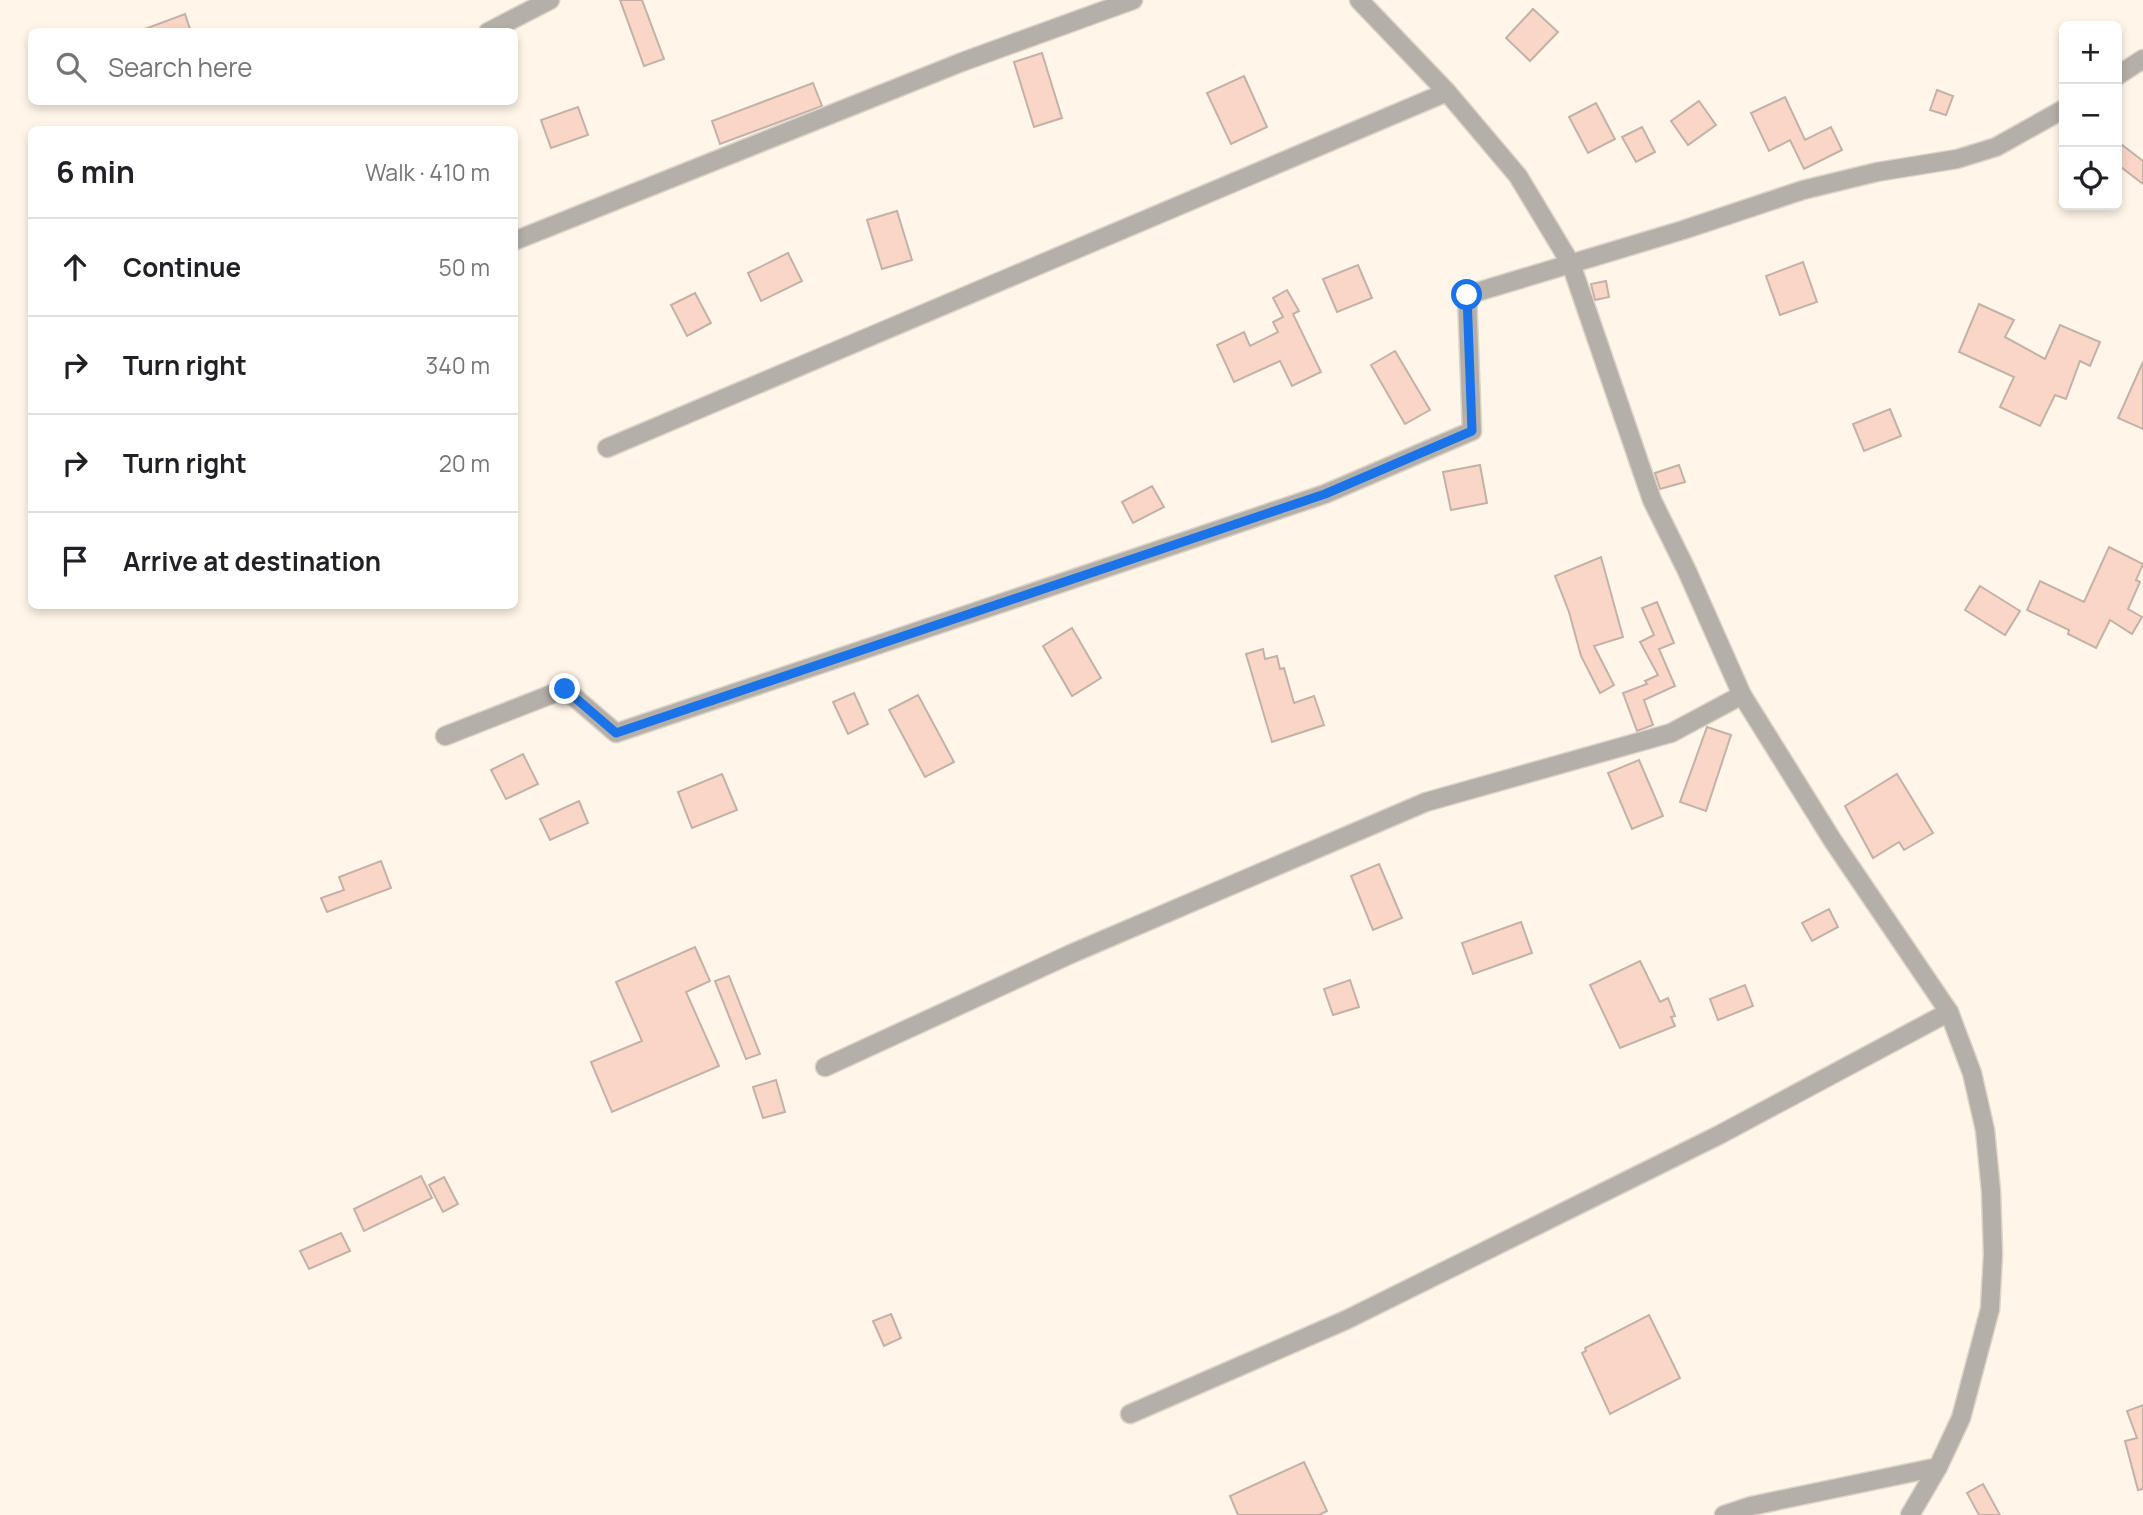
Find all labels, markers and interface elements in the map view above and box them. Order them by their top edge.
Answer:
map controls [2059,21,2122,210]
button: + [2059,21,2122,84]
search box [28,28,518,105]
icon: search [52,48,90,86]
text: Search here [108,49,253,85]
button: − [2059,84,2122,147]
button: locate [2059,147,2122,210]
text: 6 min [56,151,135,192]
text: Walk · 410 m [365,156,490,188]
icon: ahead [56,248,94,286]
text: Continue [123,249,241,285]
text: 50 m [439,251,490,283]
route start [1451,279,1482,310]
icon: right [56,346,94,384]
text: Turn right [123,347,247,383]
text: 340 m [426,349,490,381]
icon: right [56,444,94,482]
text: Turn right [123,445,247,481]
text: 20 m [439,447,490,479]
icon: arrive [56,542,94,580]
text: Arrive at destination [123,543,381,579]
route end [549,673,580,704]

